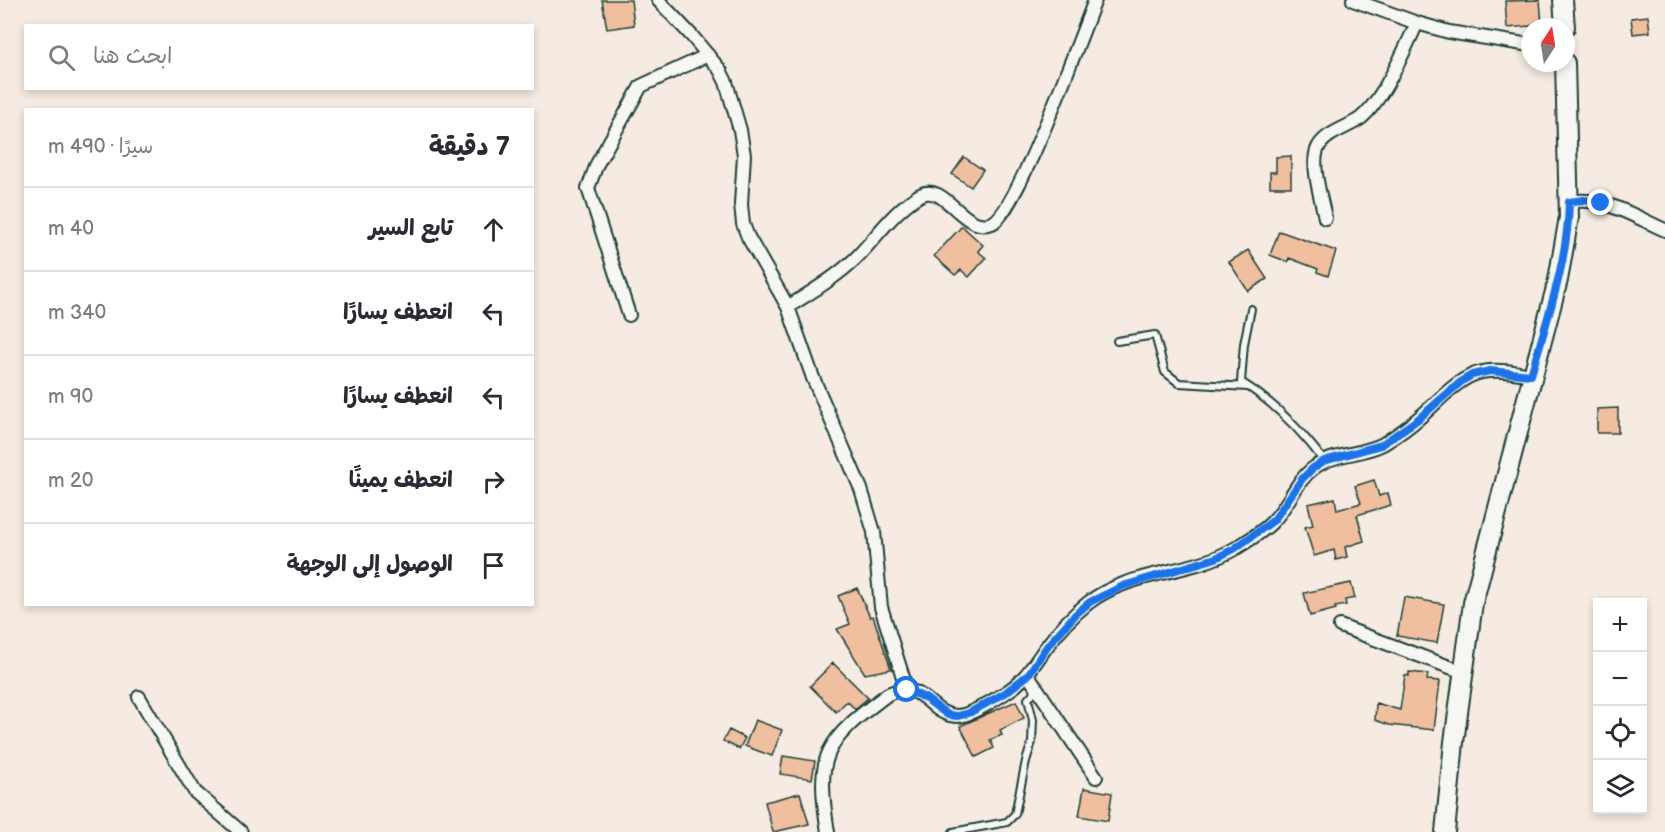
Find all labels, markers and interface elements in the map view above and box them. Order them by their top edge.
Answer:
north arrow [1521,18,1575,72]
search box [24,24,534,90]
icon: search [45,41,78,74]
text: ابحث هنا [93,43,173,70]
text: 7 دقيقة [429,132,510,163]
text: سيرًا · 490 m [48,135,153,159]
route end [1587,189,1613,215]
icon: ahead [477,213,510,246]
text: تابع السير [369,215,453,242]
text: 40 m [48,217,94,241]
icon: left [477,297,510,330]
text: انعطف يسارًا [343,299,453,326]
text: 340 m [48,301,106,325]
icon: left [477,381,510,414]
text: انعطف يسارًا [343,383,453,410]
text: 90 m [48,385,93,409]
icon: right [477,465,510,498]
text: انعطف يمينًا [349,467,453,494]
text: 20 m [48,469,94,493]
icon: arrive [477,549,510,582]
text: الوصول إلى الوجهة [286,551,453,578]
map controls [1593,598,1647,814]
button: + [1593,598,1647,652]
button: − [1593,652,1647,706]
route start [893,676,919,702]
button: locate [1593,706,1647,760]
button: layers [1593,760,1647,814]

